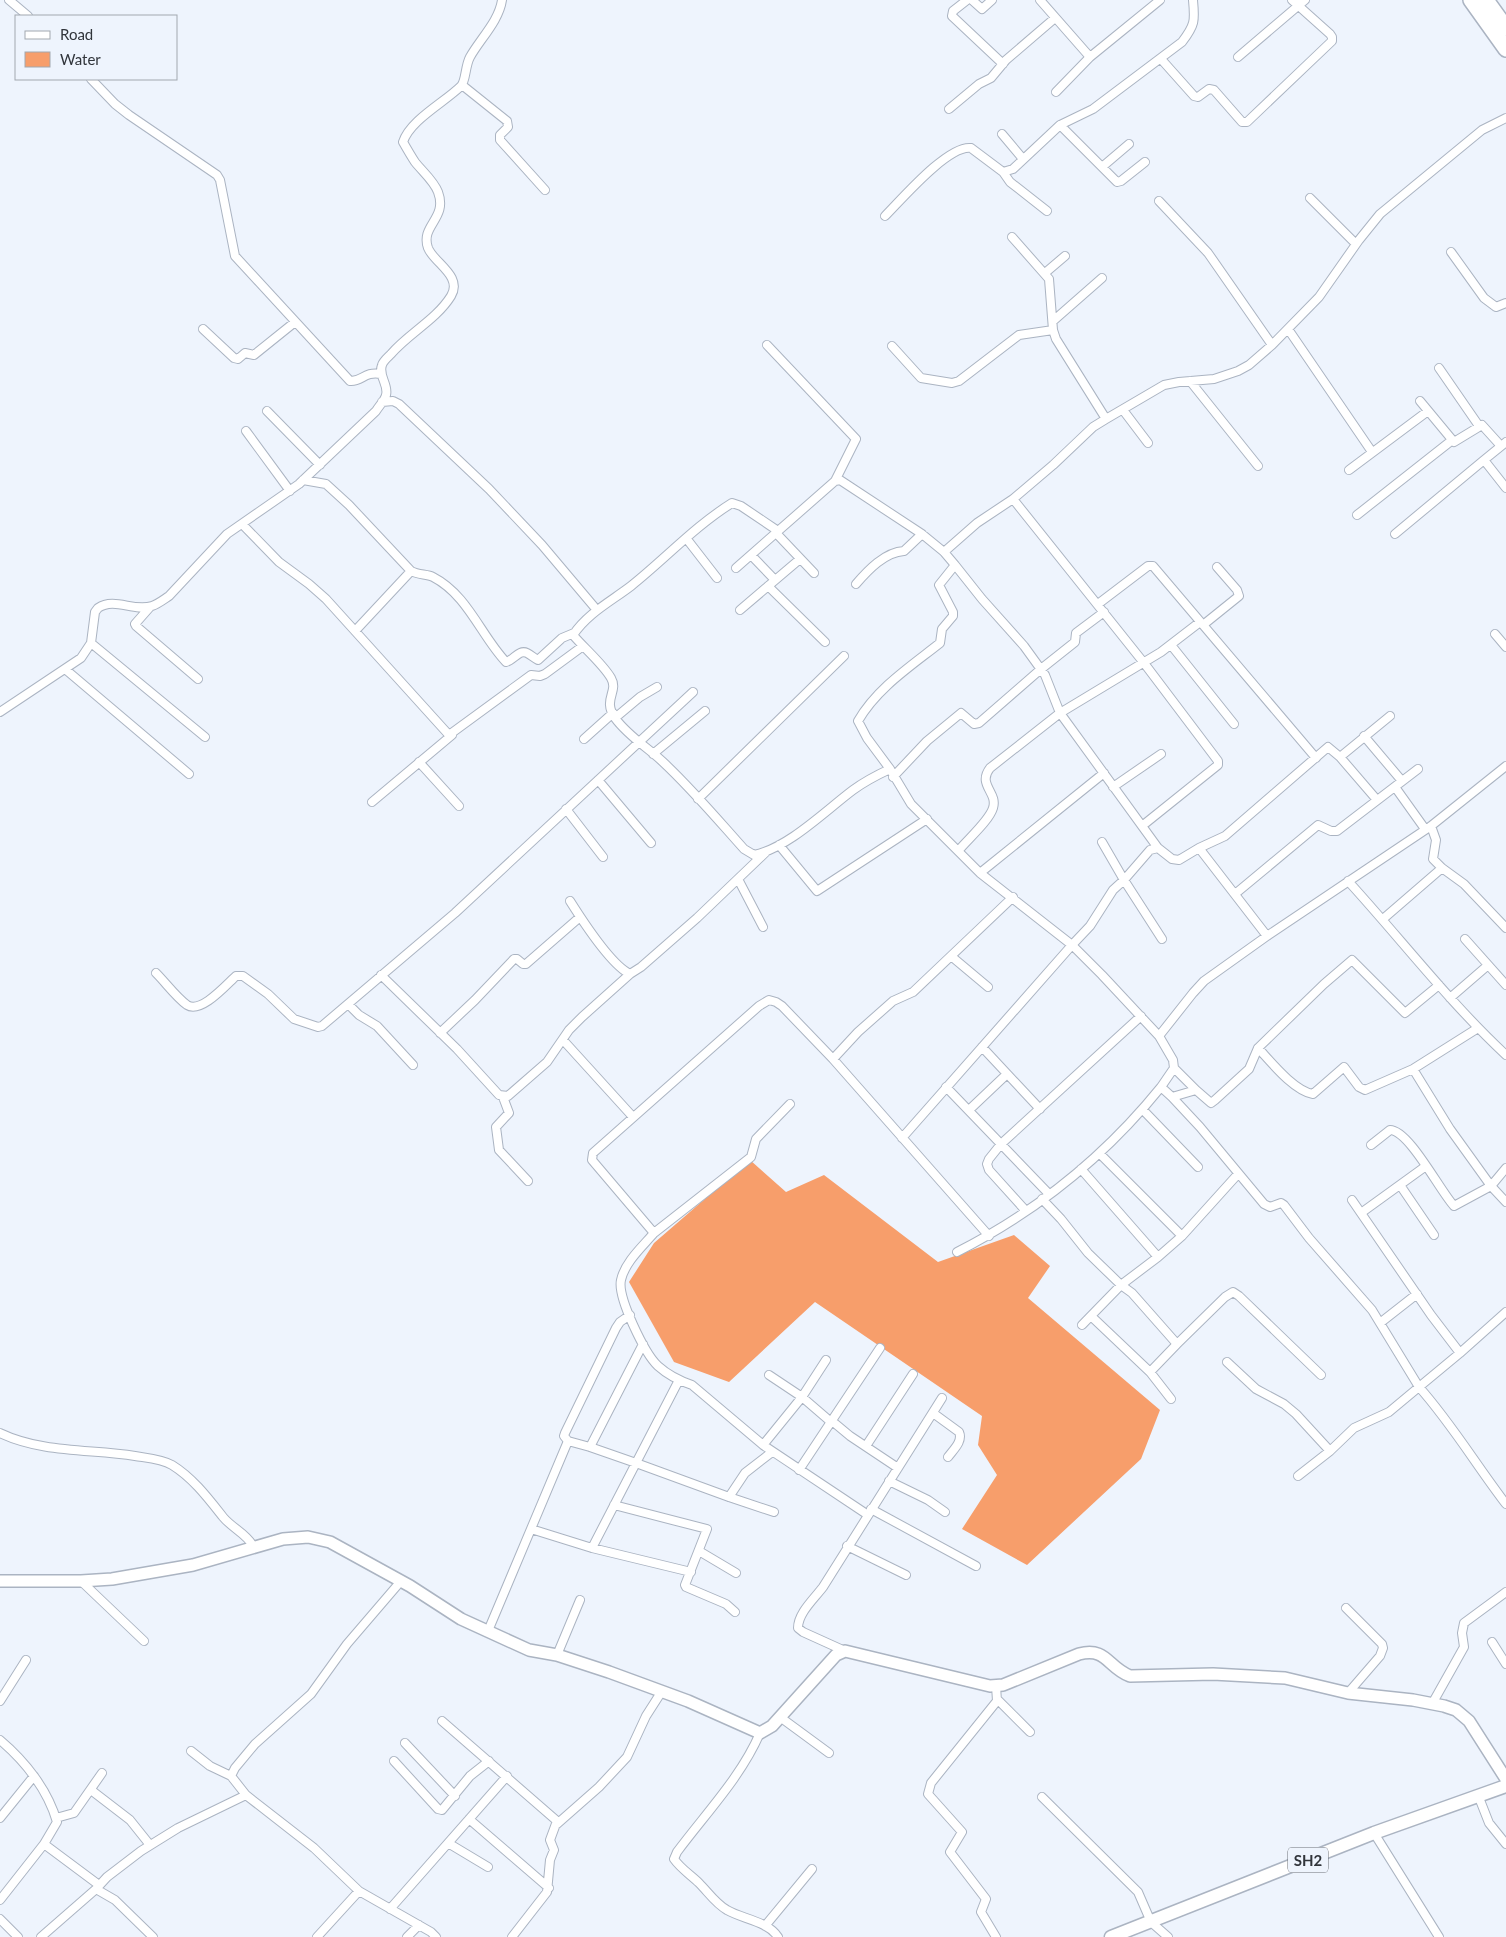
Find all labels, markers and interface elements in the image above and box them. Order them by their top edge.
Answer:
legend [15,15,178,80]
text: Road [60,25,93,43]
text: Water [60,50,101,68]
road number: SH2 [1288,1848,1328,1872]

